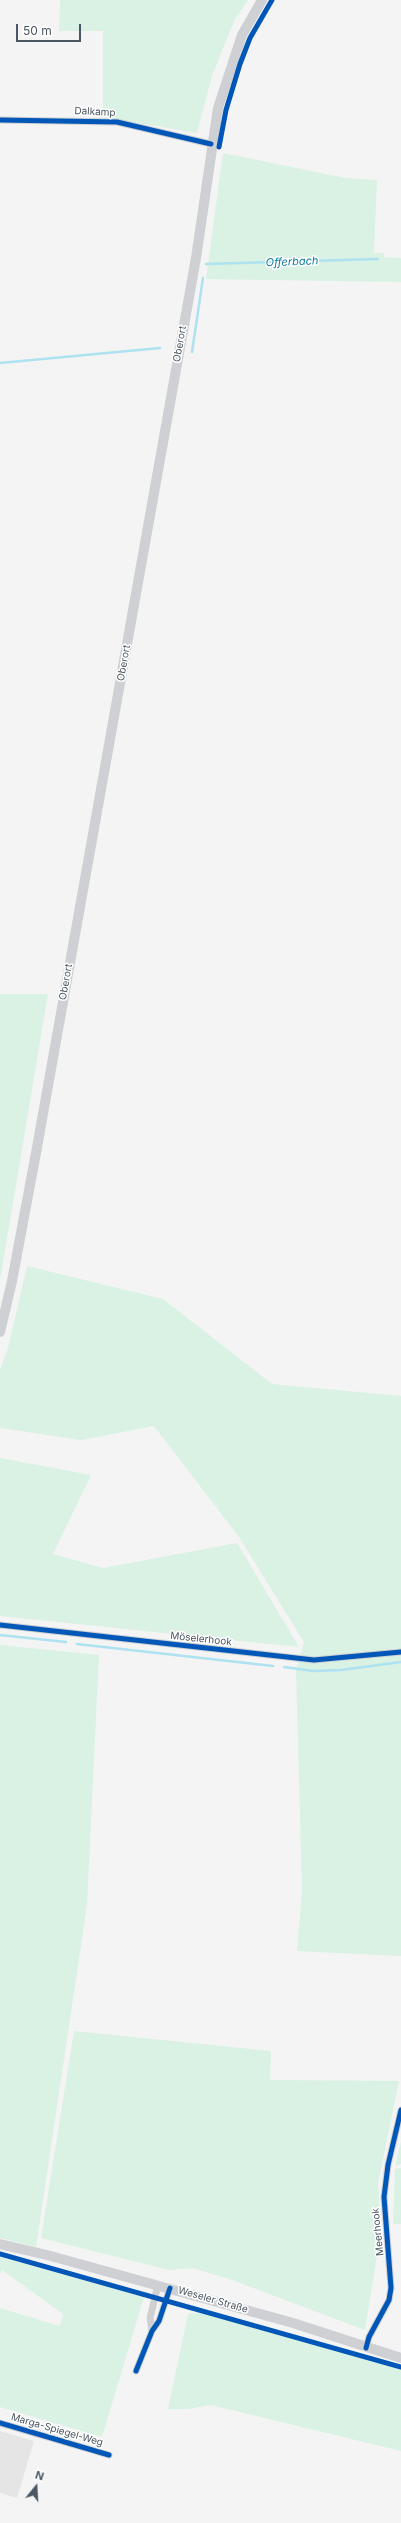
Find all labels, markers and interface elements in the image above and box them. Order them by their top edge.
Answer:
scale bar [18,16,83,42]
text: 50 m [23,23,52,38]
street label: Dalkamp [74,105,116,119]
water label: Offerbach [265,254,319,270]
street label: Oberort [171,325,189,363]
street label: Oberort [115,644,133,682]
street label: Oberort [57,963,75,1001]
street label: Möselerhook [170,1630,232,1648]
street label: Meerhook [370,2208,386,2256]
street label: Weseler Straße [177,2284,249,2316]
street label: Marga-Spiegel-Weg [10,2411,104,2449]
north arrow [16,2467,56,2507]
text: N [34,2468,46,2484]

